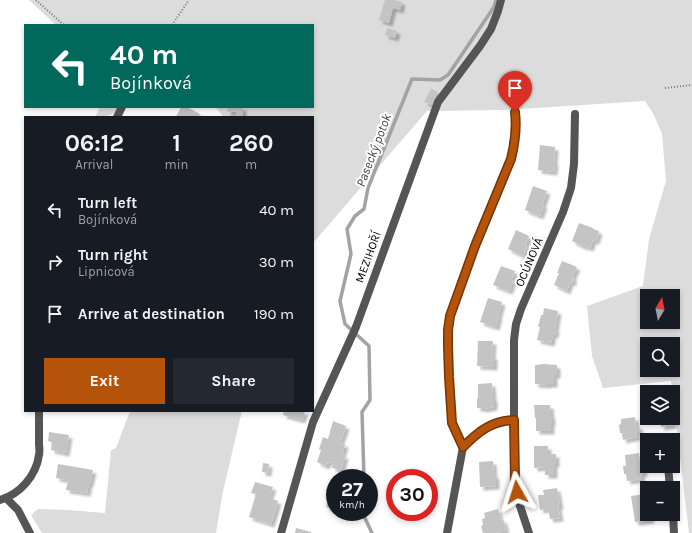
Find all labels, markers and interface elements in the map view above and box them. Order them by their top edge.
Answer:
text: 40 m [110,38,178,71]
icon: left [44,40,96,92]
pin [498,71,532,112]
text: Bojínková [110,72,192,94]
icon: arrive [504,77,526,99]
water label: Pasecký potok [353,111,394,189]
text: 06:12 [65,129,124,157]
text: 1 [172,129,181,157]
text: 260 [229,129,273,157]
text: Arrival [75,157,113,172]
text: min [165,157,188,172]
text: m [245,157,257,172]
text: Turn left [78,194,137,212]
icon: left [44,199,66,221]
text: 40 m [259,201,294,219]
text: Bojínková [78,212,137,227]
street label: MEZIHOŘÍ [351,228,384,285]
street label: OCÚNOVÁ [511,235,546,289]
text: Turn right [78,246,148,264]
icon: right [44,251,66,273]
text: 30 m [259,253,294,271]
text: Lipnicová [78,264,135,279]
north arrow [640,289,680,329]
map controls [640,289,680,521]
icon: arrive [44,303,66,325]
text: Arrive at destination [78,305,225,323]
text: 190 m [254,305,294,323]
button: search [640,337,680,377]
button: Exit [44,358,165,404]
button: Share [173,358,294,404]
button: layers [640,385,680,425]
button: + [640,433,680,473]
speed limit sign: 30 [386,469,438,521]
position arrow [496,471,538,513]
text: 27 [341,478,363,501]
button: − [640,481,680,521]
text: km/h [339,499,365,511]

